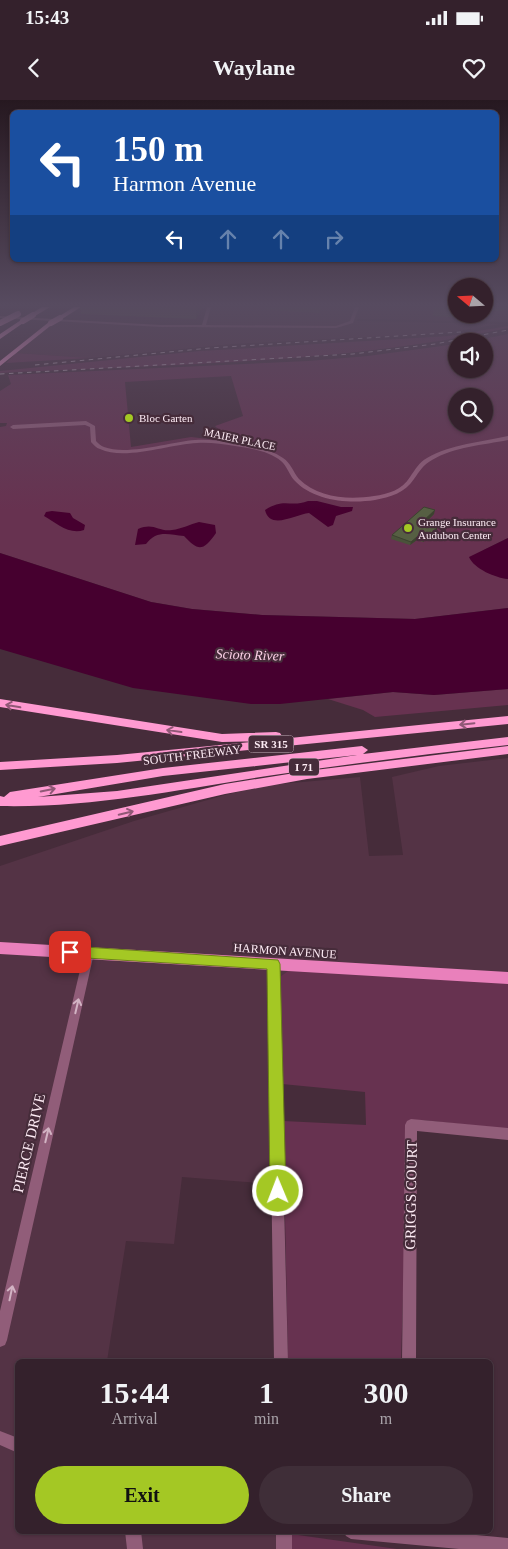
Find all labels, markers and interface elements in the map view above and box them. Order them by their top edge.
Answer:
text: 15:43 [25,7,69,28]
icon: back [20,54,48,82]
icon: heart [460,54,488,82]
text: Waylane [213,55,295,80]
icon: left [30,130,95,195]
text: 150 m [113,130,203,169]
text: Harmon Avenue [113,171,256,196]
icon: left [161,225,189,253]
icon: ahead [214,225,242,253]
icon: ahead [267,225,295,253]
icon: right [320,225,348,253]
north arrow [448,278,492,322]
map controls [448,278,493,433]
button: sound [448,333,493,378]
button: search [448,388,493,433]
marker: Bloc Garten [123,412,135,424]
place label: Bloc Garten [139,412,193,424]
street label: MAIER PLACE [203,426,277,453]
place label: Grange Insurance Audubon Center [418,516,496,541]
marker: Grange Insurance Audubon Center [402,522,414,534]
water label: Scioto River [215,646,285,664]
one-way arrow [6,700,22,710]
one-way arrow [459,719,475,729]
one-way arrow [166,726,182,736]
road number: SR 315 [248,736,294,752]
street label: SOUTH FREEWAY [142,742,242,768]
road number: I 71 [289,759,319,776]
one-way arrow [39,784,55,794]
one-way arrow [117,808,133,817]
pin [49,931,91,973]
icon: arrive [56,938,84,966]
street label: HARMON AVENUE [233,940,337,962]
one-way arrow [73,998,82,1014]
street label: PIERCE DRIVE [10,1092,48,1194]
one-way arrow [43,1127,52,1143]
street label: GRIGGS COURT [402,1140,420,1250]
position arrow [251,1164,303,1216]
one-way arrow [7,1286,17,1302]
text: 15:44 [100,1376,170,1409]
text: 1 [259,1376,274,1409]
text: 300 [363,1376,408,1409]
text: Arrival [111,1410,158,1427]
text: min [254,1410,279,1427]
text: m [380,1410,392,1427]
button: Exit [35,1466,249,1524]
button: Share [259,1466,473,1524]

